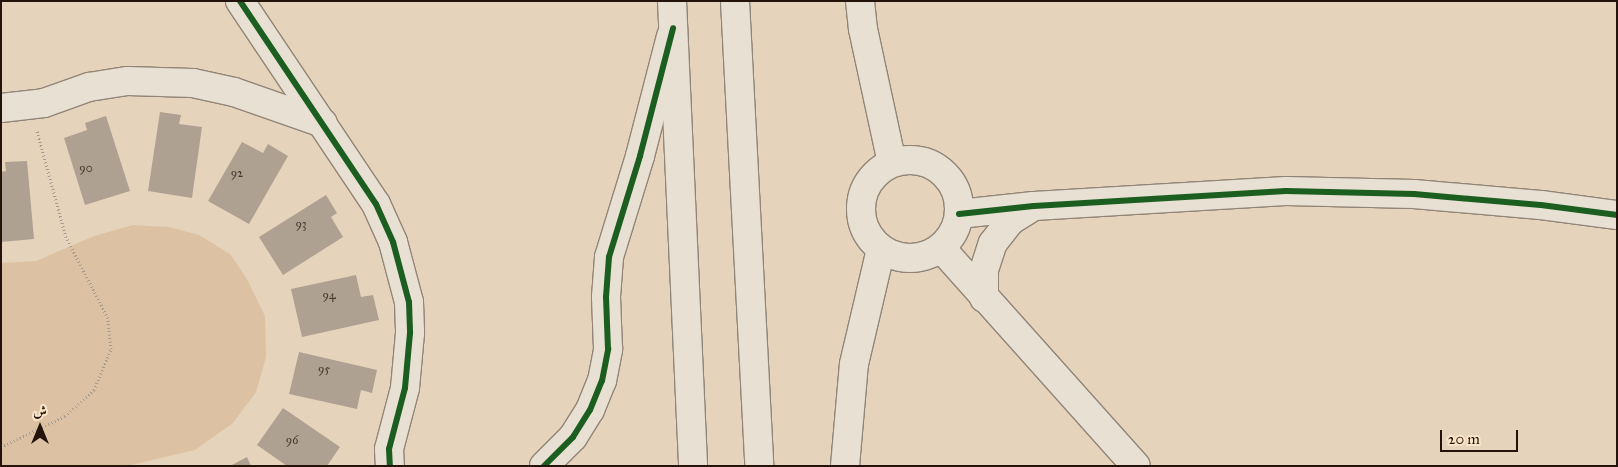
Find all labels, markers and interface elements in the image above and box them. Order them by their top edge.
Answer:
house number: 90 [79,162,93,176]
house number: 92 [231,167,243,181]
house number: 93 [295,218,307,232]
house number: 94 [322,289,336,303]
house number: 95 [318,363,330,377]
north arrow [15,402,65,452]
text: ش [33,403,47,420]
scale bar [1443,420,1520,452]
text: 20 m [1448,430,1480,448]
house number: 96 [286,434,298,448]

